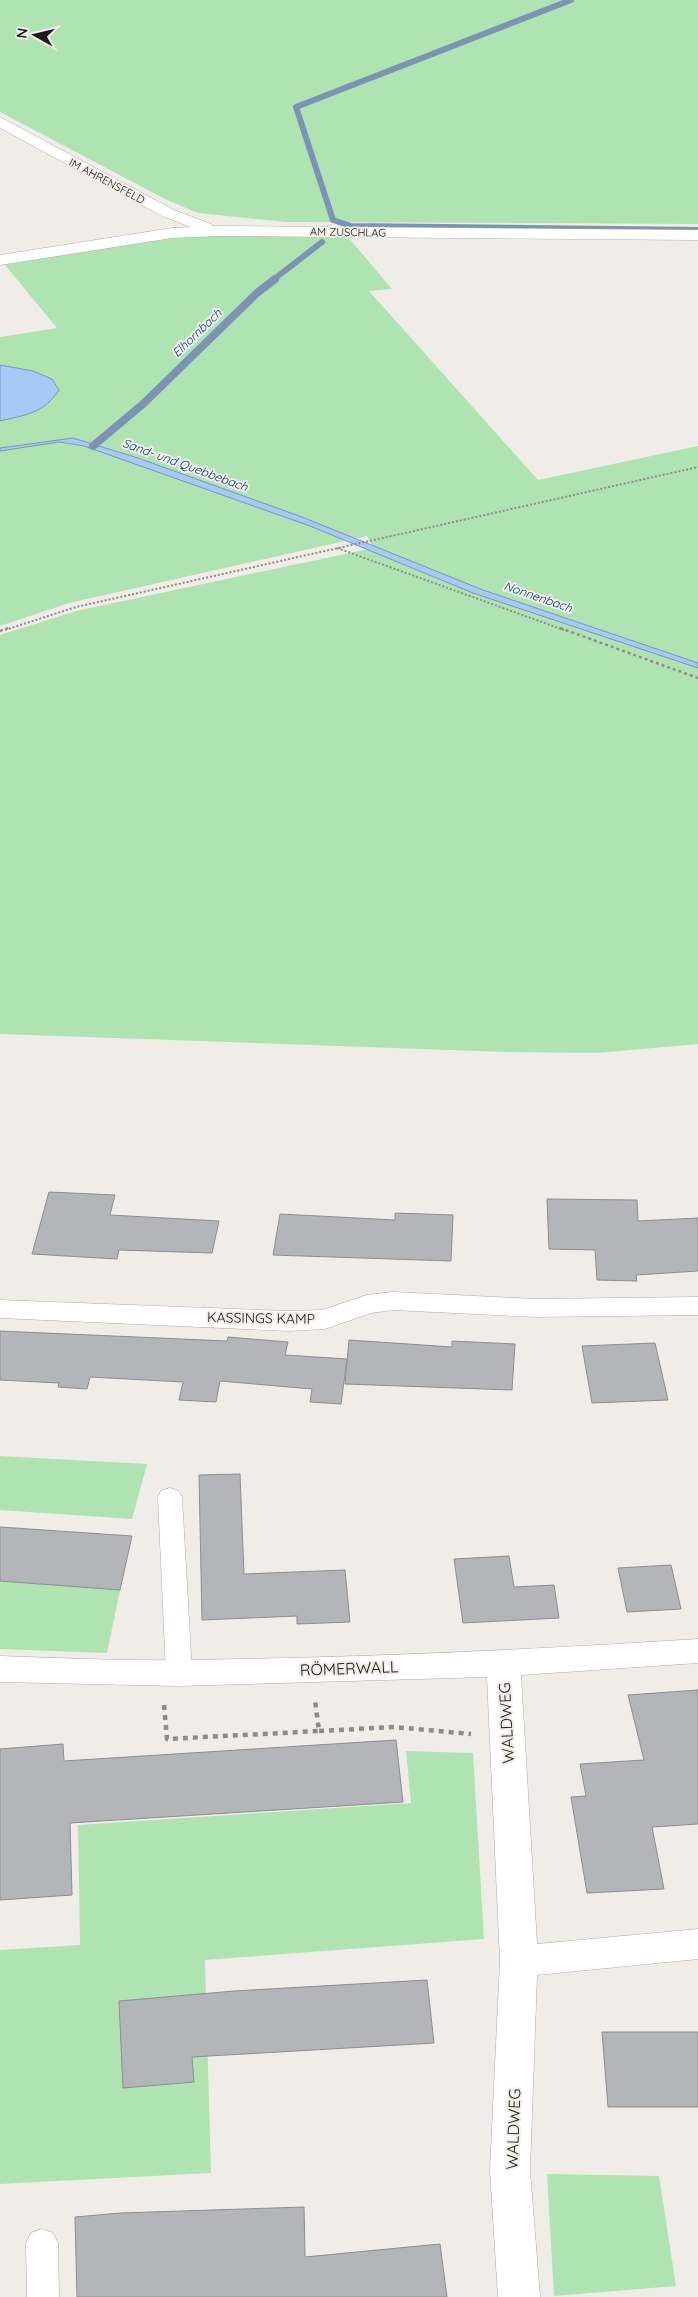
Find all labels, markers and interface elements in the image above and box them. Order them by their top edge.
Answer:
north arrow [10,10,60,60]
text: N [12,27,32,40]
street label: IM AHRENSFELD [67,155,147,207]
street label: AM ZUSCHLAG [310,224,386,240]
water label: Elhornbach [169,305,225,360]
water label: Sand- und Quebbebach [120,435,250,494]
water label: Nonnenbach [502,578,574,615]
street label: KASSINGS KAMP [207,1308,315,1328]
street label: RÖMERWALL [299,1656,399,1680]
street label: WALDWEG [494,1682,518,1764]
street label: WALDWEG [502,2088,524,2170]

